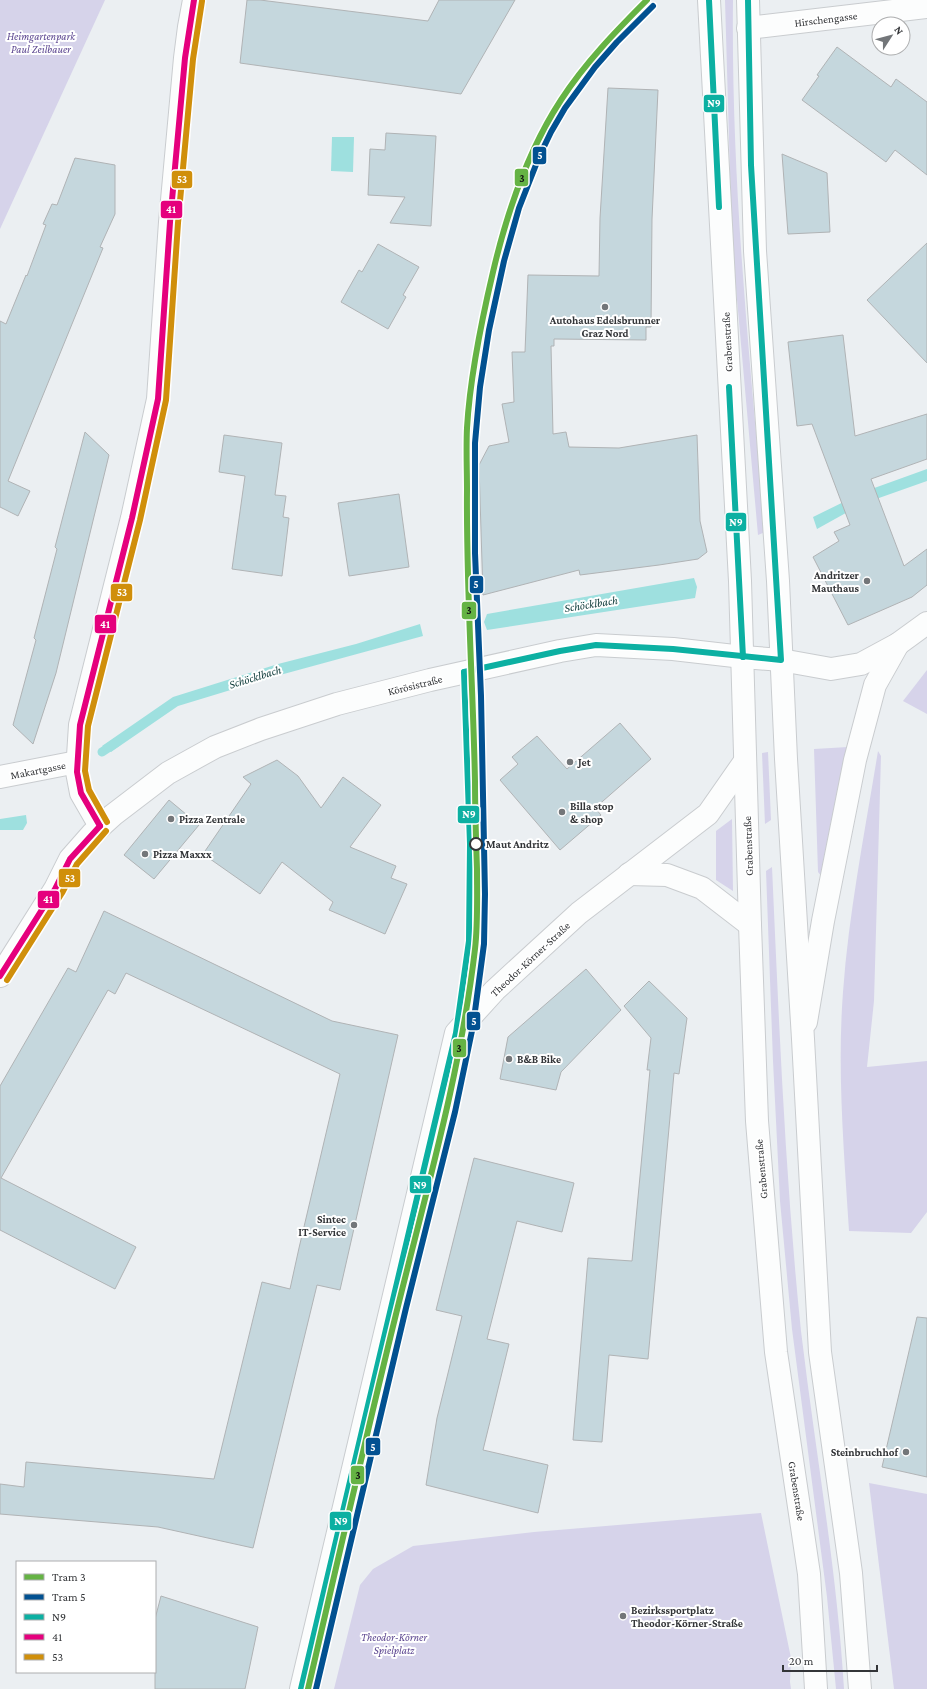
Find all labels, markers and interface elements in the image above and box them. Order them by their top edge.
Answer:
street label: Hirschengasse [794,9,858,30]
north arrow [871,16,911,56]
text: N [892,24,906,37]
park label: Heimgartenpark Paul Zeilbauer [7,30,76,55]
line badge: N9 [703,94,725,113]
text: N9 [707,97,721,109]
line badge: 5 [532,146,547,165]
text: 5 [537,149,543,161]
line badge: 3 [514,168,529,187]
line badge: 53 [171,170,193,189]
text: 3 [519,172,525,184]
text: 53 [177,173,187,185]
line badge: 41 [160,200,183,219]
text: 41 [166,203,176,215]
marker: Autohaus Edelsbrunner Graz Nord [600,302,610,312]
street label: Grabenstraße [719,312,735,372]
place label: Autohaus Edelsbrunner Graz Nord [549,314,661,339]
line badge: N9 [725,512,747,532]
text: N9 [729,516,743,528]
place label: Andritzer Mauthaus [811,569,860,594]
line badge: 5 [469,575,484,594]
marker: Andritzer Mauthaus [862,576,872,586]
text: 5 [473,578,479,590]
line badge: 53 [110,583,133,602]
text: 53 [117,586,127,598]
water label: Schöcklbach [563,593,619,615]
line badge: 3 [461,601,477,620]
text: 3 [466,604,472,616]
line badge: 41 [94,614,117,634]
text: 41 [100,618,110,630]
water label: Schöcklbach [227,662,283,692]
street label: Körösistraße [387,672,444,698]
place label: Jet [577,756,591,768]
marker: Jet [565,757,575,767]
street label: Makartgasse [9,759,67,782]
place label: Billa stop & shop [570,800,614,825]
line badge: N9 [457,805,480,824]
marker: Billa stop & shop [557,807,567,817]
text: N9 [462,808,476,820]
place label: Pizza Zentrale [179,813,245,825]
marker: Pizza Zentrale [166,814,176,824]
street label: Grabenstraße [741,816,755,876]
marker: Maut Andritz [469,837,483,851]
place label: Maut Andritz [486,838,549,850]
place label: Pizza Maxxx [153,848,212,860]
marker: Pizza Maxxx [140,849,150,859]
line badge: 53 [58,868,81,888]
text: 53 [65,872,75,884]
line badge: 41 [37,890,60,909]
text: 41 [43,893,53,905]
street label: Theodor-Körner-Straße [488,919,572,999]
line badge: 5 [466,1011,481,1031]
text: 5 [471,1015,477,1027]
line badge: 3 [452,1038,467,1058]
text: 3 [456,1042,462,1054]
place label: B&B Bike [517,1053,561,1065]
marker: B&B Bike [504,1054,514,1064]
street label: Grabenstraße [752,1139,770,1199]
line badge: N9 [409,1175,432,1194]
text: N9 [413,1179,427,1191]
place label: Sintec IT-Service [298,1213,346,1238]
marker: Sintec IT-Service [349,1220,359,1230]
line badge: 5 [365,1437,381,1456]
text: 5 [370,1441,376,1453]
place label: Steinbruchhof [831,1446,899,1458]
marker: Steinbruchhof [901,1447,911,1457]
street label: Grabenstraße [786,1461,808,1522]
line badge: 3 [350,1465,365,1485]
text: 3 [355,1469,361,1481]
line badge: N9 [329,1511,352,1531]
text: N9 [334,1515,348,1527]
legend [16,1561,156,1673]
text: Tram 3 [52,1570,86,1584]
text: Tram 5 [52,1590,86,1604]
place label: Bezirkssportplatz Theodor-Körner-Straße [631,1604,743,1629]
text: N9 [52,1610,66,1624]
marker: Bezirkssportplatz Theodor-Körner-Straße [618,1611,628,1621]
text: 41 [52,1630,62,1644]
park label: Theodor-Körner Spielplatz [361,1631,428,1657]
scale bar [783,1647,877,1673]
text: 53 [52,1650,63,1664]
text: 20 m [789,1654,814,1668]

